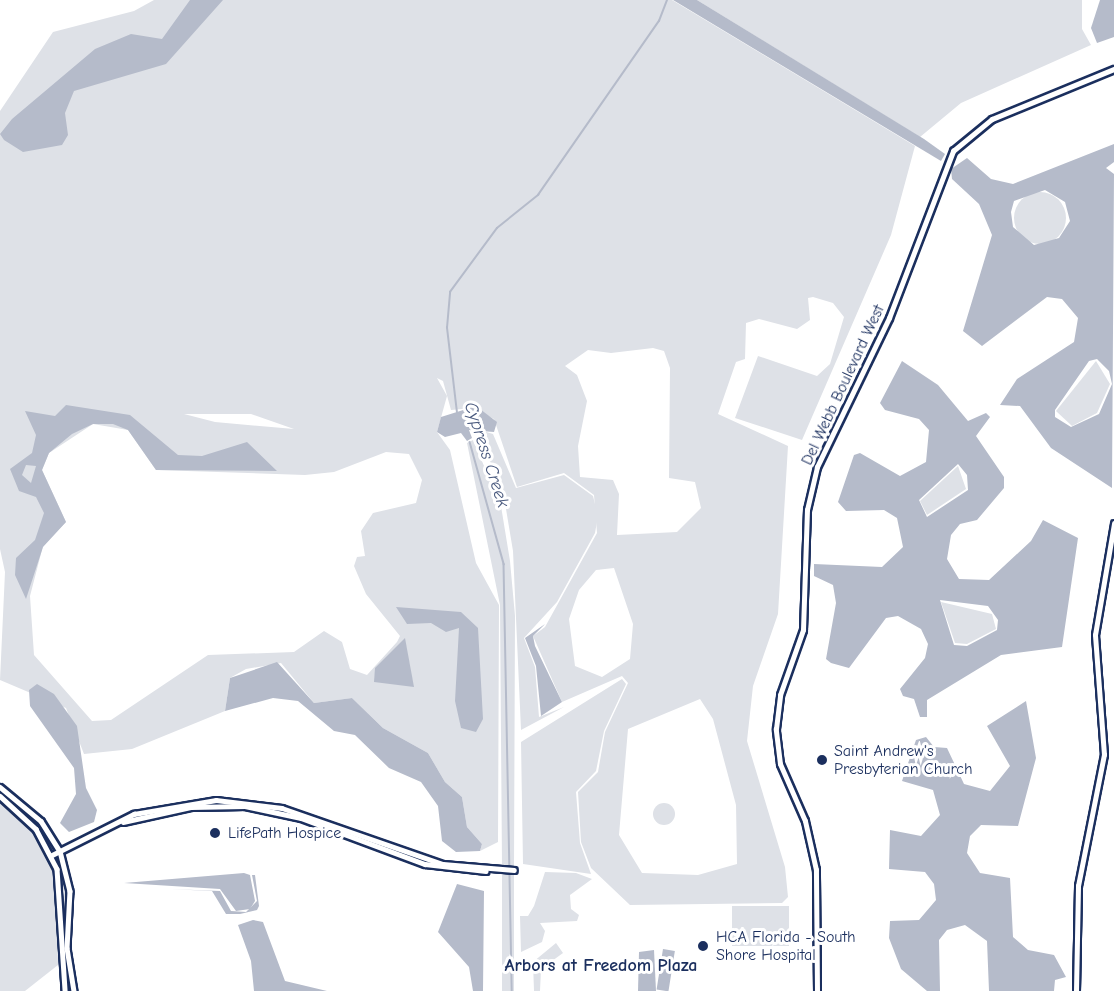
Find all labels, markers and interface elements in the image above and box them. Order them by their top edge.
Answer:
street label: Del Webb Boulevard West [797,302,889,468]
water label: Cypress Creek [459,399,513,511]
place label: Saint Andrew's Presbyterian Church [834,741,973,779]
marker: Saint Andrew's Presbyterian Church [815,753,829,767]
place label: LifePath Hospice [228,823,341,843]
marker: LifePath Hospice [206,824,224,842]
place label: HCA Florida - South Shore Hospital [716,927,856,965]
marker: HCA Florida - South Shore Hospital [694,937,712,955]
district label: Arbors at Freedom Plaza [505,955,697,977]

